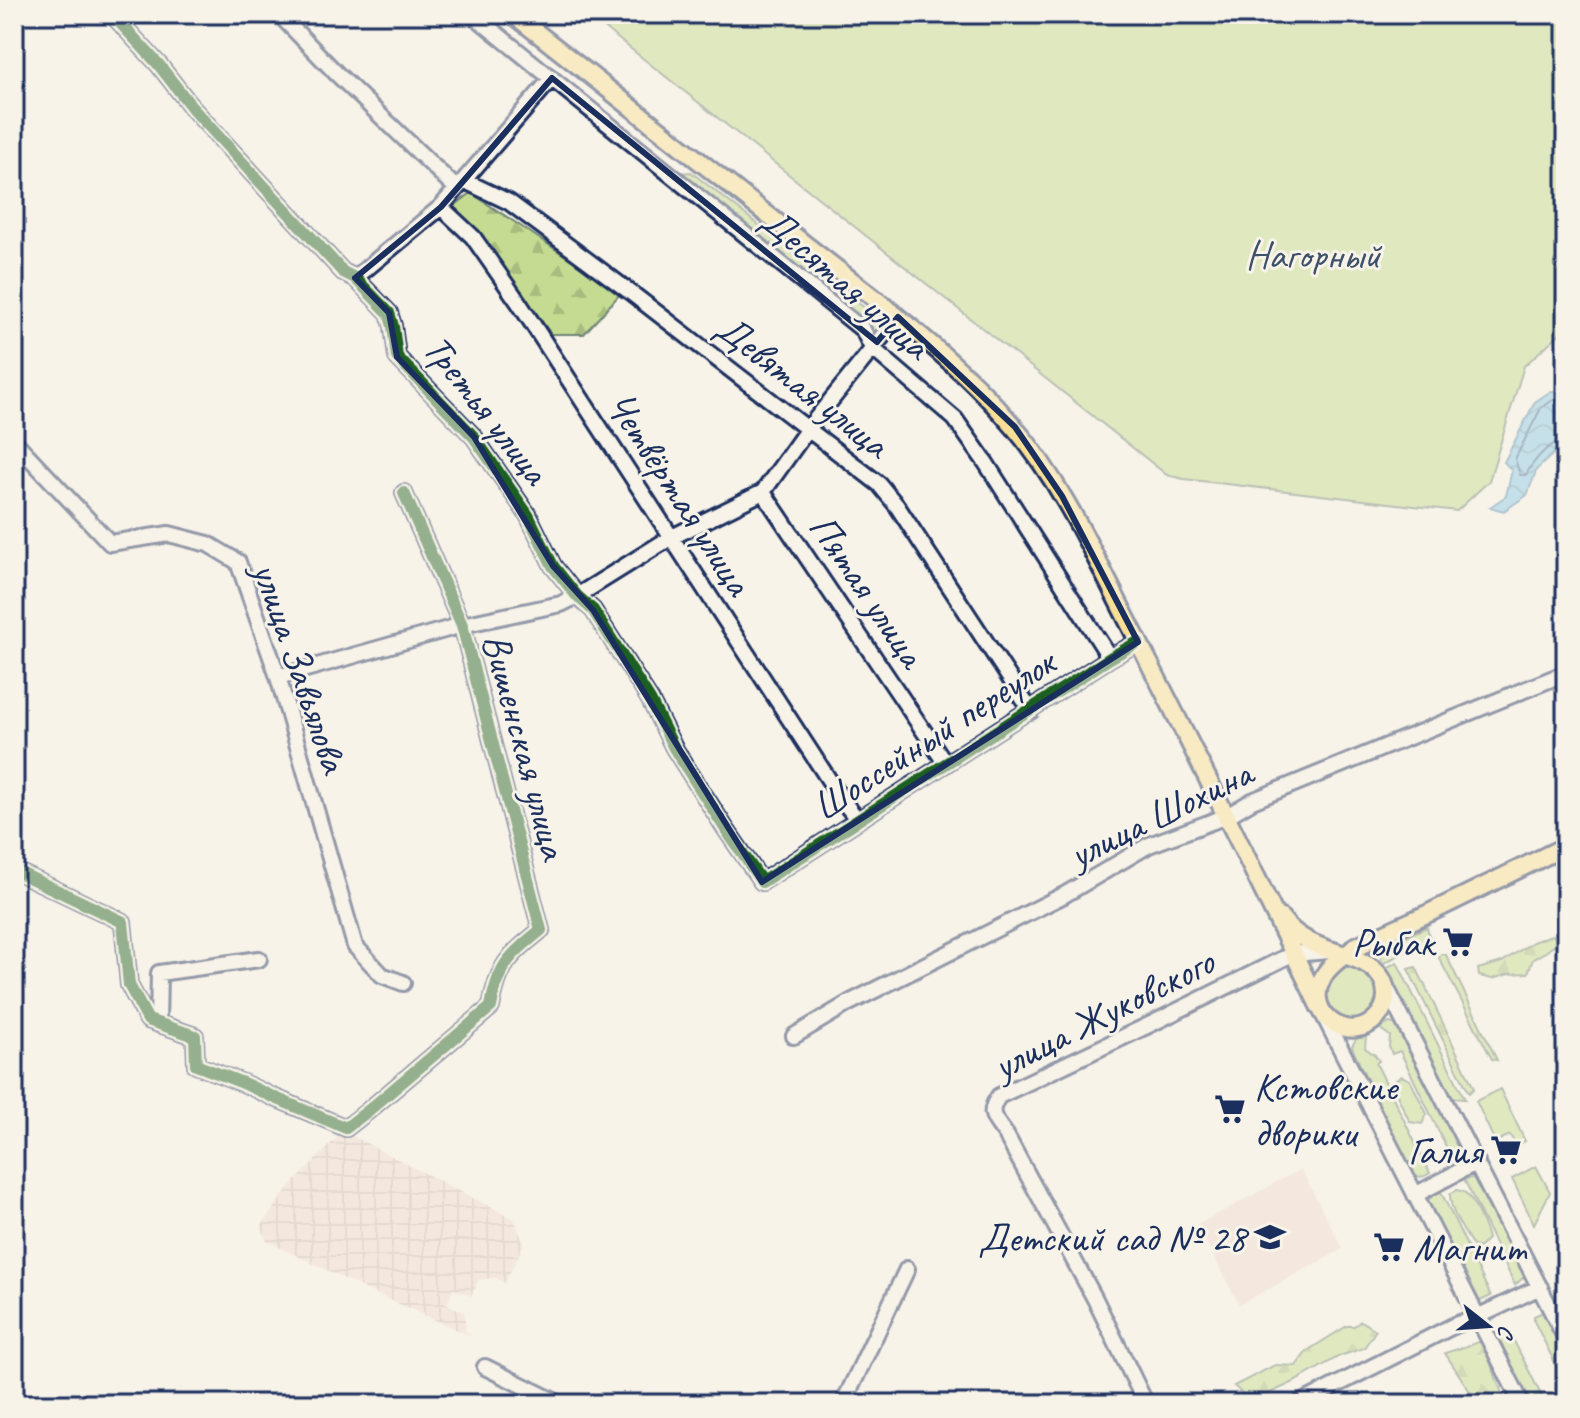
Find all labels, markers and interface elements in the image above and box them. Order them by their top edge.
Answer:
street label: Десятая улица [750,196,942,372]
park label: Нагорный [1246,230,1383,280]
street label: Девятая улица [706,303,901,471]
street label: Третья улица [412,325,562,497]
street label: Четвёртая улица [595,383,765,607]
street label: Пятая улица [798,505,939,680]
street label: улица Завьялова [240,554,360,781]
street label: Вишенская улица [471,628,580,867]
street label: Шоссейный переулок [803,636,1067,832]
street label: улица Шохина [1059,747,1263,880]
place label: Рыбак [1352,918,1437,968]
supermarket icon: Рыбак [1441,925,1475,959]
street label: улица Жуковского [983,936,1224,1092]
place label: Кстовские дворики [1254,1062,1400,1158]
supermarket icon: Кстовские дворики [1213,1092,1247,1126]
place label: Галия [1408,1126,1485,1176]
supermarket icon: Галия [1489,1133,1523,1167]
place label: Детский сад № 28 [978,1213,1250,1263]
school or university icon: Детский сад № 28 [1253,1220,1287,1254]
place label: Магнит [1413,1223,1528,1273]
supermarket icon: Магнит [1372,1230,1406,1264]
north arrow [1448,1286,1528,1366]
text: С [1490,1322,1521,1344]

